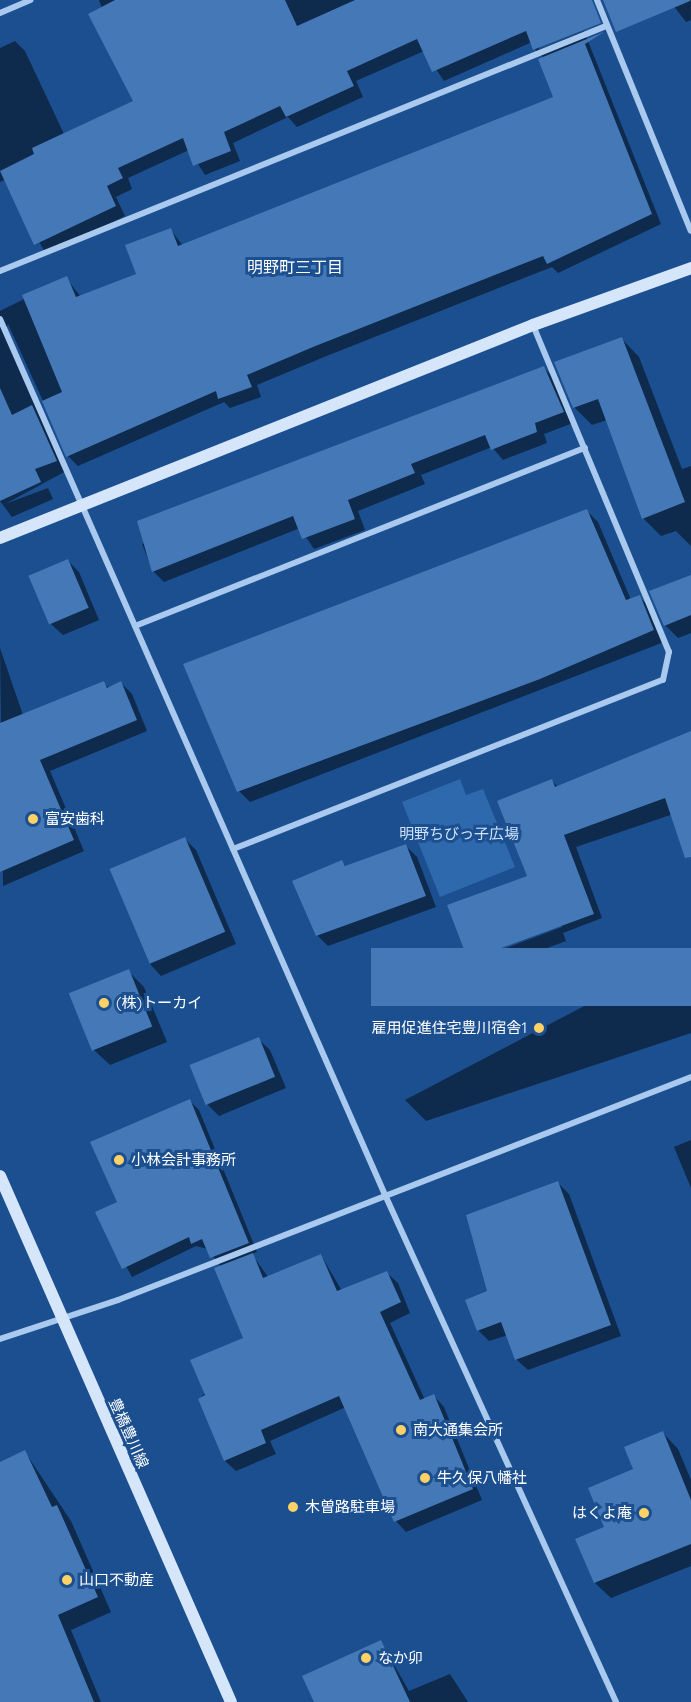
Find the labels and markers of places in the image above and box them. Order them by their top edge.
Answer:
place label: 富安歯科 [45,810,105,828]
marker: 富安歯科 [26,812,40,826]
place label: (株)トーカイ [116,994,202,1012]
marker: (株)トーカイ [97,996,111,1010]
place label: 雇用促進住宅豊川宿舎1 [371,1019,527,1037]
marker: 雇用促進住宅豊川宿舎1 [532,1021,546,1035]
place label: 小林会計事務所 [131,1151,236,1169]
marker: 小林会計事務所 [112,1153,126,1167]
place label: 南大通集会所 [413,1421,503,1439]
marker: 南大通集会所 [394,1423,408,1437]
place label: 牛久保八幡社 [437,1469,527,1487]
marker: 牛久保八幡社 [418,1471,432,1485]
place label: 木曽路駐車場 [305,1498,395,1516]
marker: 木曽路駐車場 [286,1500,300,1514]
place label: はくよ庵 [572,1504,632,1522]
marker: はくよ庵 [637,1506,651,1520]
place label: 山口不動産 [79,1571,154,1589]
marker: 山口不動産 [60,1573,74,1587]
place label: なか卯 [378,1649,423,1667]
marker: なか卯 [359,1651,373,1665]

